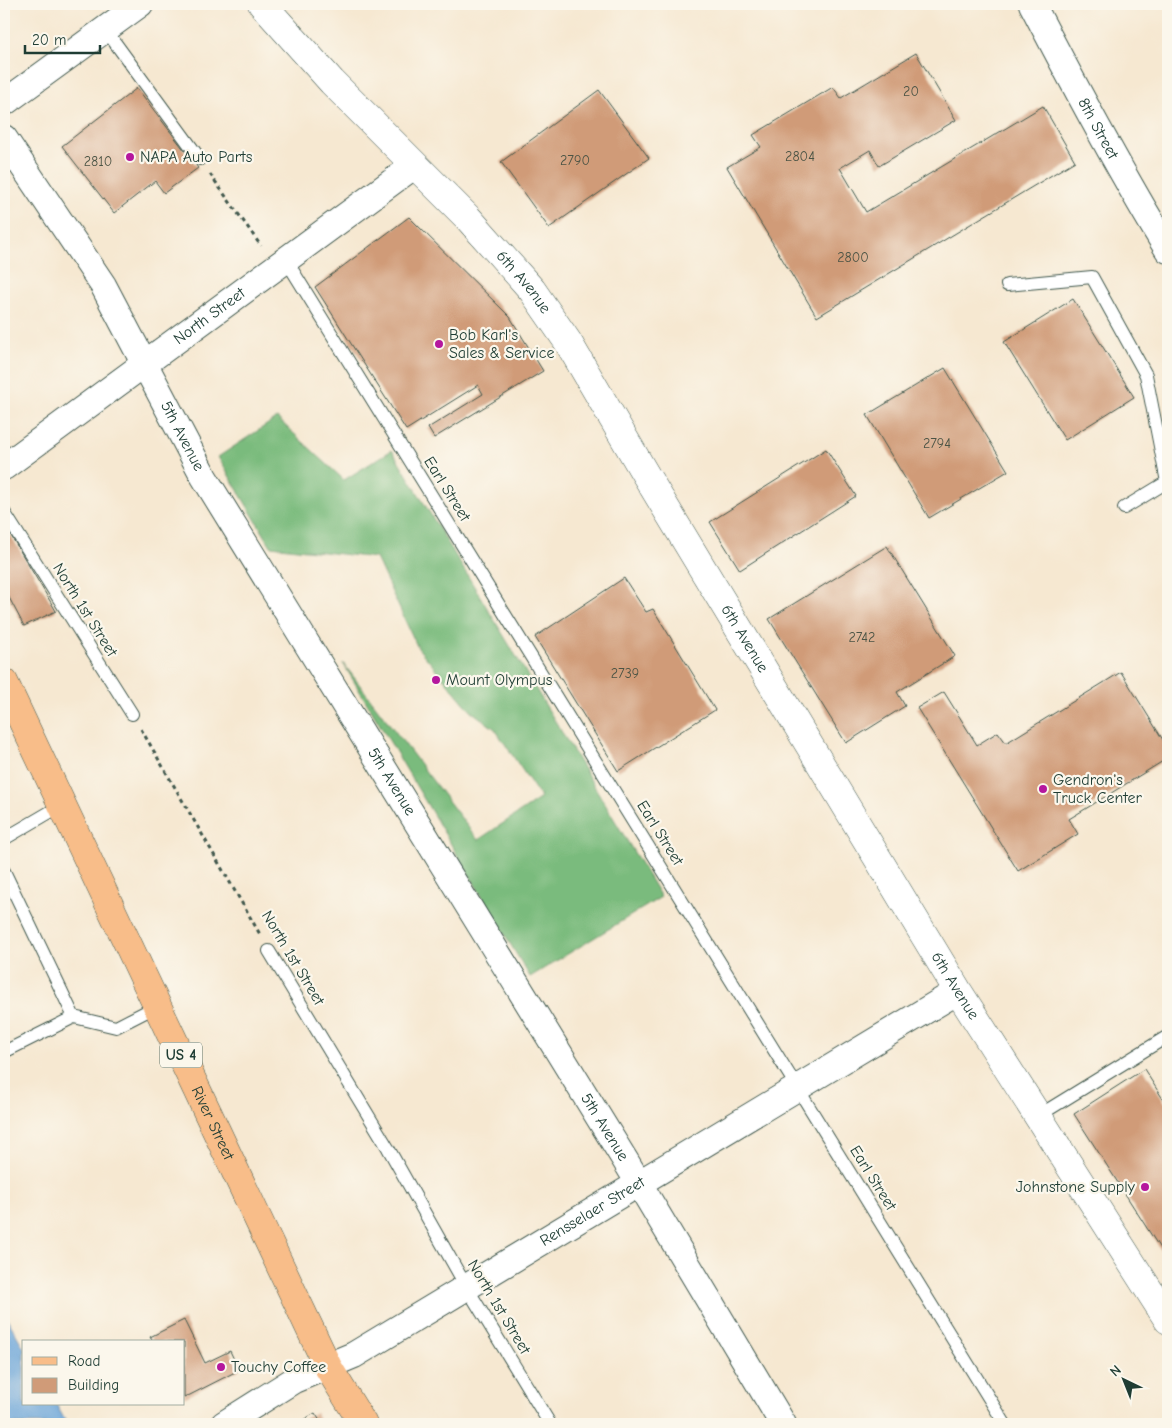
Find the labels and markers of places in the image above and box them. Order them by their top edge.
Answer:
place label: NAPA Auto Parts [140,148,253,166]
marker: NAPA Auto Parts [124,151,136,163]
place label: Bob Karl's Sales & Service [449,326,555,362]
marker: Bob Karl's Sales & Service [433,338,445,350]
place label: Mount Olympus [446,671,553,689]
marker: Mount Olympus [430,674,442,686]
place label: Gendron's Truck Center [1053,771,1142,807]
marker: Gendron's Truck Center [1037,783,1049,795]
place label: Johnstone Supply [1016,1178,1136,1196]
marker: Johnstone Supply [1139,1181,1151,1193]
place label: Touchy Coffee [231,1358,326,1376]
marker: Touchy Coffee [215,1361,227,1373]

